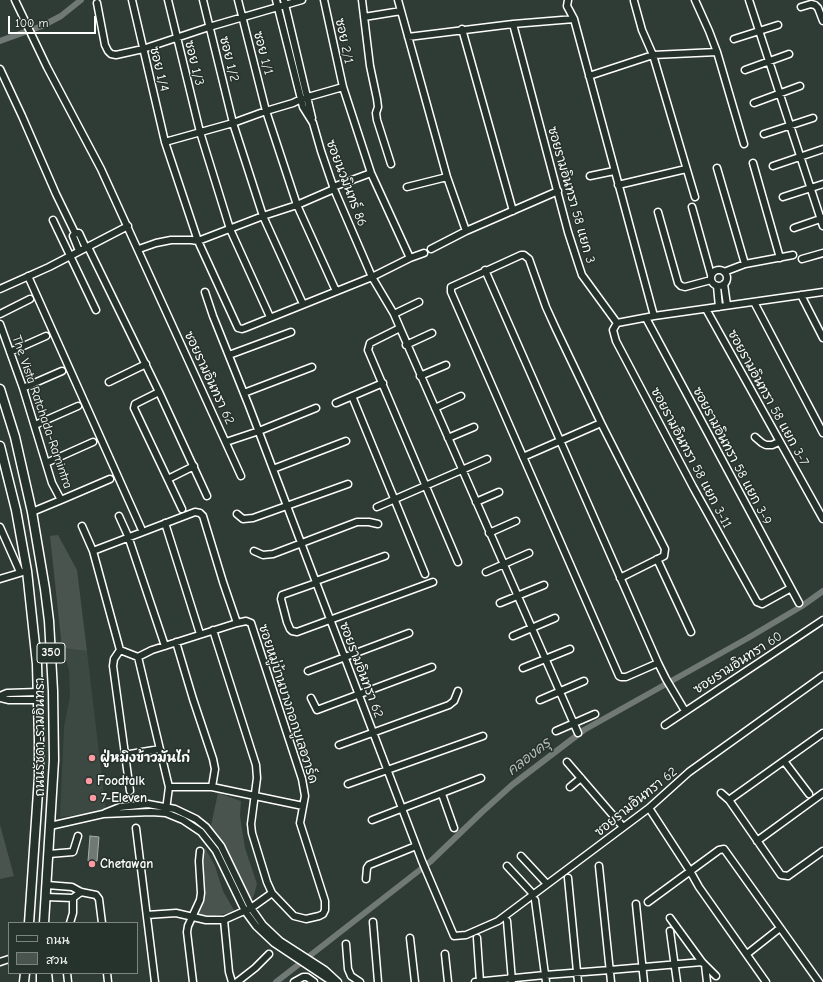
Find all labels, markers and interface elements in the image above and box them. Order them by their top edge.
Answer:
scale bar [10,8,98,34]
text: 100 m [15,16,48,30]
street label: ซอย 2/1 [332,17,356,65]
street label: ซอย 1/1 [250,29,276,77]
street label: ซอย 1/2 [216,35,242,83]
street label: ซอย 1/3 [181,39,207,87]
street label: ซอย 1/4 [146,45,172,93]
street label: ซอยรามอินทรา 58 แยก 3 [544,125,598,265]
street label: ซอยนวมินทร์ 86 [322,138,370,228]
street label: ซอยรามอินทรา 58 แยก 3-7 [724,327,812,469]
street label: ซอยรามอินทรา 62 [181,329,237,427]
street label: The Vista Ratchada-Ramintra [8,333,76,491]
street label: ซอยรามอินทรา 58 แยก 3-9 [689,384,775,528]
street label: ซอยรามอินทรา 58 แยก 3-11 [647,385,735,531]
street label: ซอยรามอินทรา 62 [336,620,386,720]
street label: ซอยหมู่บ้านบางกอกบูเลอวาร์ด [255,622,321,786]
street label: ซอยรามอินทรา 60 [691,629,785,697]
road number: 350 [37,643,65,663]
street label: ถนนรัชดา-รามอินทรา [32,677,48,797]
water label: คลองครุ [504,735,554,779]
place label: ฝู่หมิงข้าวมันไก่ [100,750,190,766]
marker: ฝู่หมิงข้าวมันไก่ [87,753,97,763]
street label: ซอยรามอินทรา 62 [592,764,680,840]
place label: Foodtalk [97,773,145,789]
marker: Foodtalk [84,776,94,786]
place label: 7-Eleven [101,790,147,806]
marker: 7-Eleven [88,793,98,803]
place label: Chetawan [100,856,153,872]
marker: Chetawan [87,859,97,869]
legend [8,922,138,974]
text: ถนน [46,933,70,947]
text: สวน [46,953,67,967]

